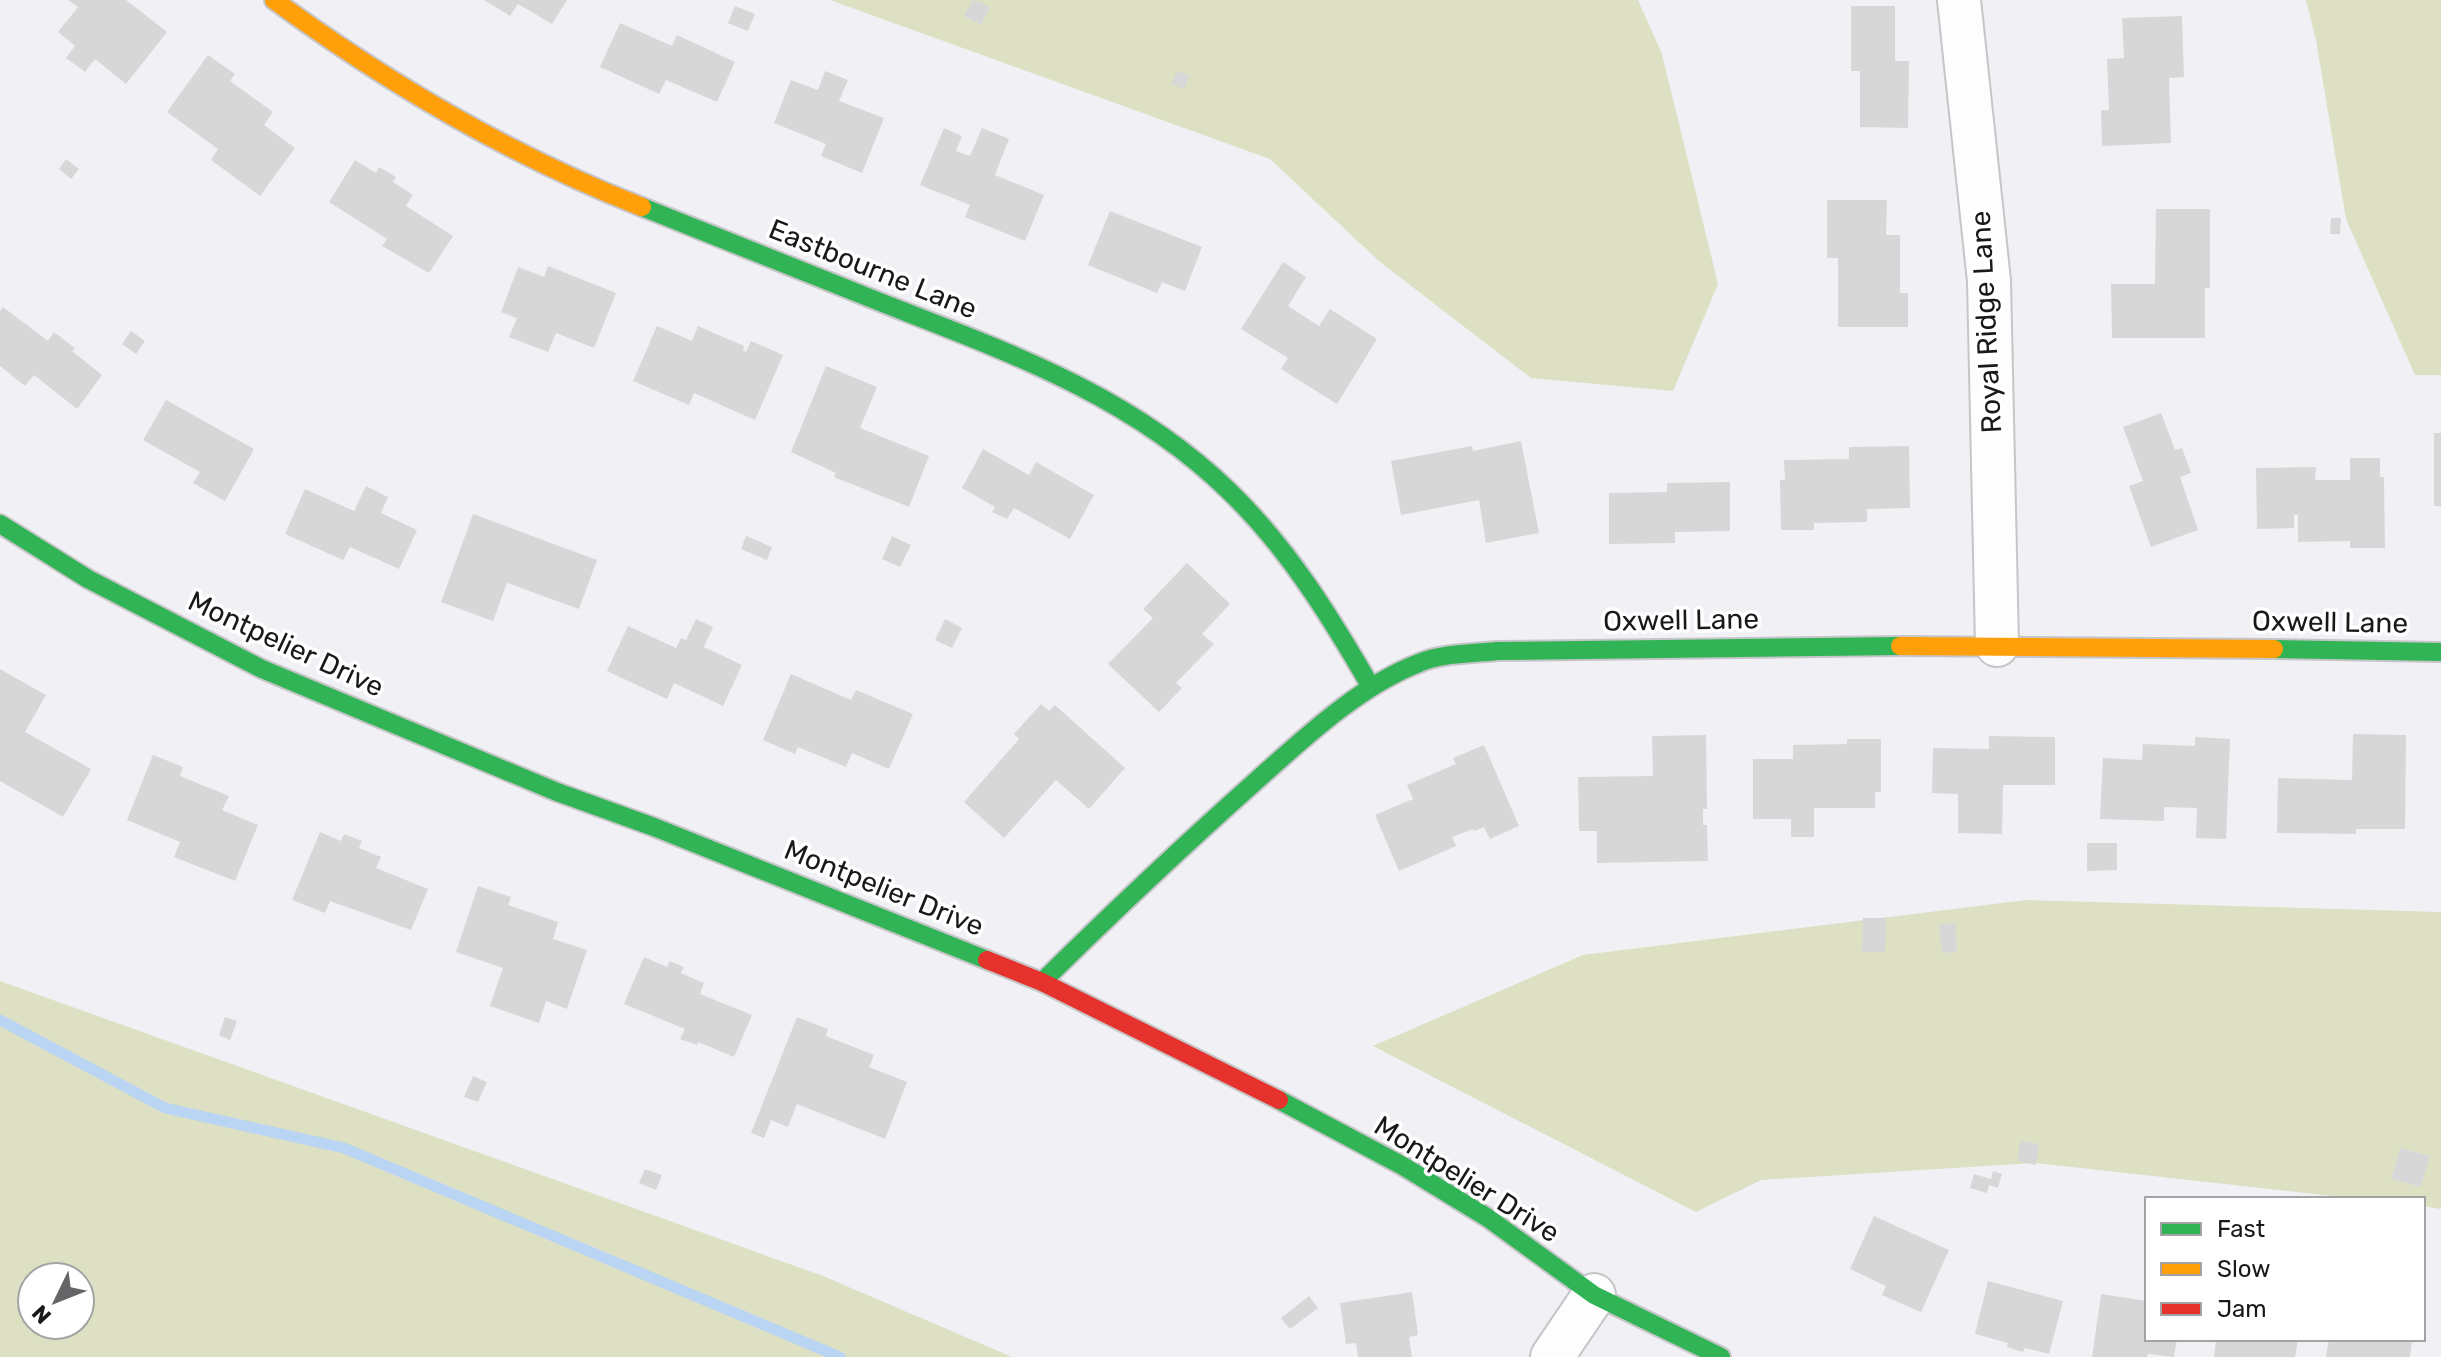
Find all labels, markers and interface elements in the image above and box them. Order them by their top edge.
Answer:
street label: Royal Ridge Lane [1964,210,2008,434]
street label: Eastbourne Lane [764,212,982,326]
street label: Montpelier Drive [183,584,389,704]
street label: Oxwell Lane [1603,602,1759,638]
street label: Oxwell Lane [2252,604,2408,640]
street label: Montpelier Drive [780,833,988,943]
street label: Montpelier Drive [1368,1109,1566,1249]
legend [2145,1197,2425,1341]
text: Fast [2217,1215,2265,1243]
text: Slow [2217,1255,2270,1283]
north arrow [16,1261,96,1341]
text: Jam [2217,1295,2267,1323]
text: N [26,1299,57,1329]

